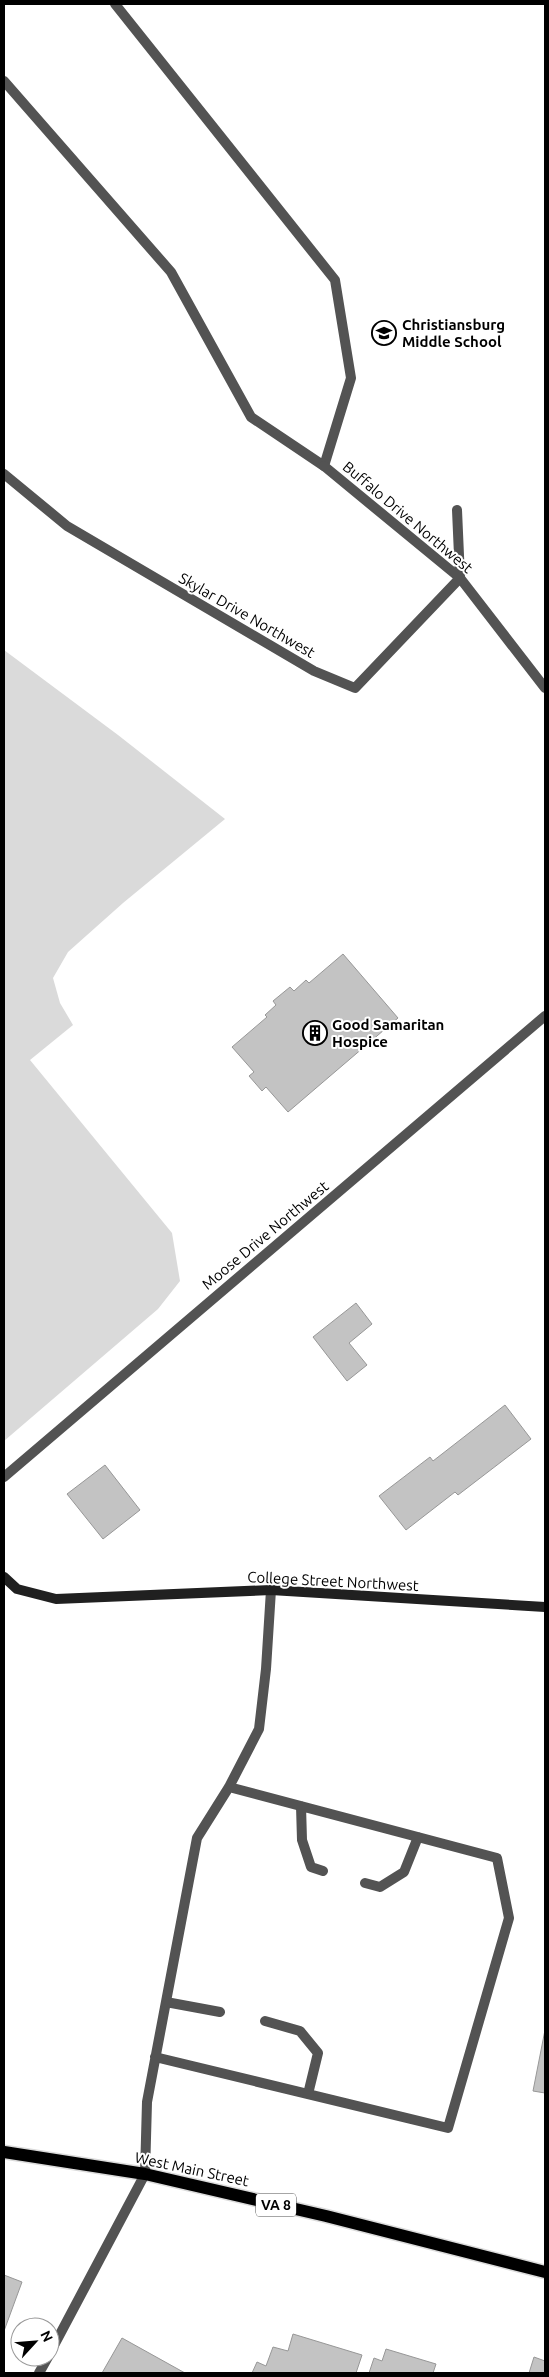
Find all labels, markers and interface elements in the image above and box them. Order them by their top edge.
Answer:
place label: Christiansburg Middle School [402,316,505,350]
school or university icon: Christiansburg Middle School [371,320,397,346]
street label: Buffalo Drive Northwest [340,458,476,576]
street label: Skylar Drive Northwest [176,569,318,661]
place label: Good Samaritan Hospice [332,1016,444,1050]
building icon: Good Samaritan Hospice [302,1020,328,1046]
street label: Moose Drive Northwest [198,1177,332,1293]
street label: College Street Northwest [247,1568,419,1594]
street label: West Main Street [133,2149,251,2189]
road number: VA 8 [256,2194,296,2216]
north arrow [10,2317,60,2367]
text: N [37,2328,56,2345]

